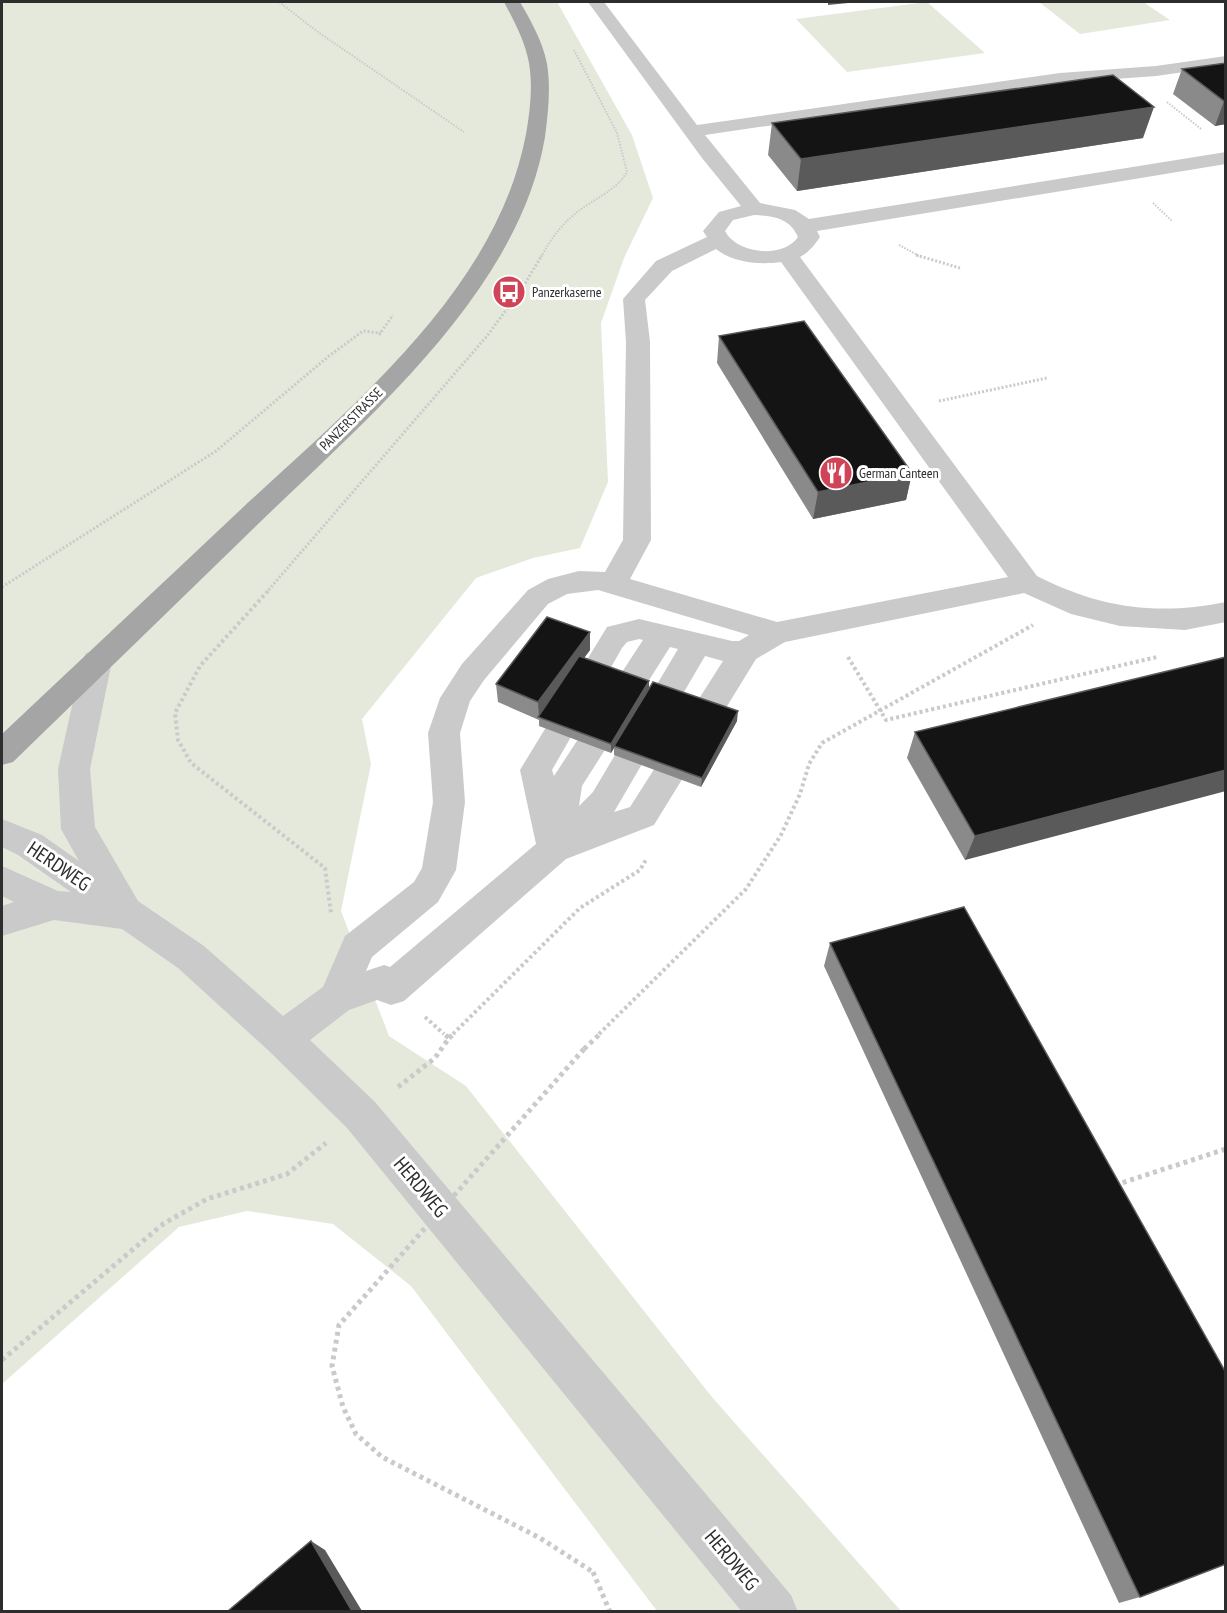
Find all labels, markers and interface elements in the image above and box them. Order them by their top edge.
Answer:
bus stop icon: Panzerkaserne [491,274,527,310]
place label: Panzerkaserne [532,283,602,301]
street label: PANZERSTRASSE [316,384,386,454]
restaurant icon: German Canteen [818,455,854,491]
place label: German Canteen [859,464,939,482]
street label: HERDWEG [22,835,96,897]
street label: HERDWEG [388,1151,454,1223]
street label: HERDWEG [699,1524,765,1596]

